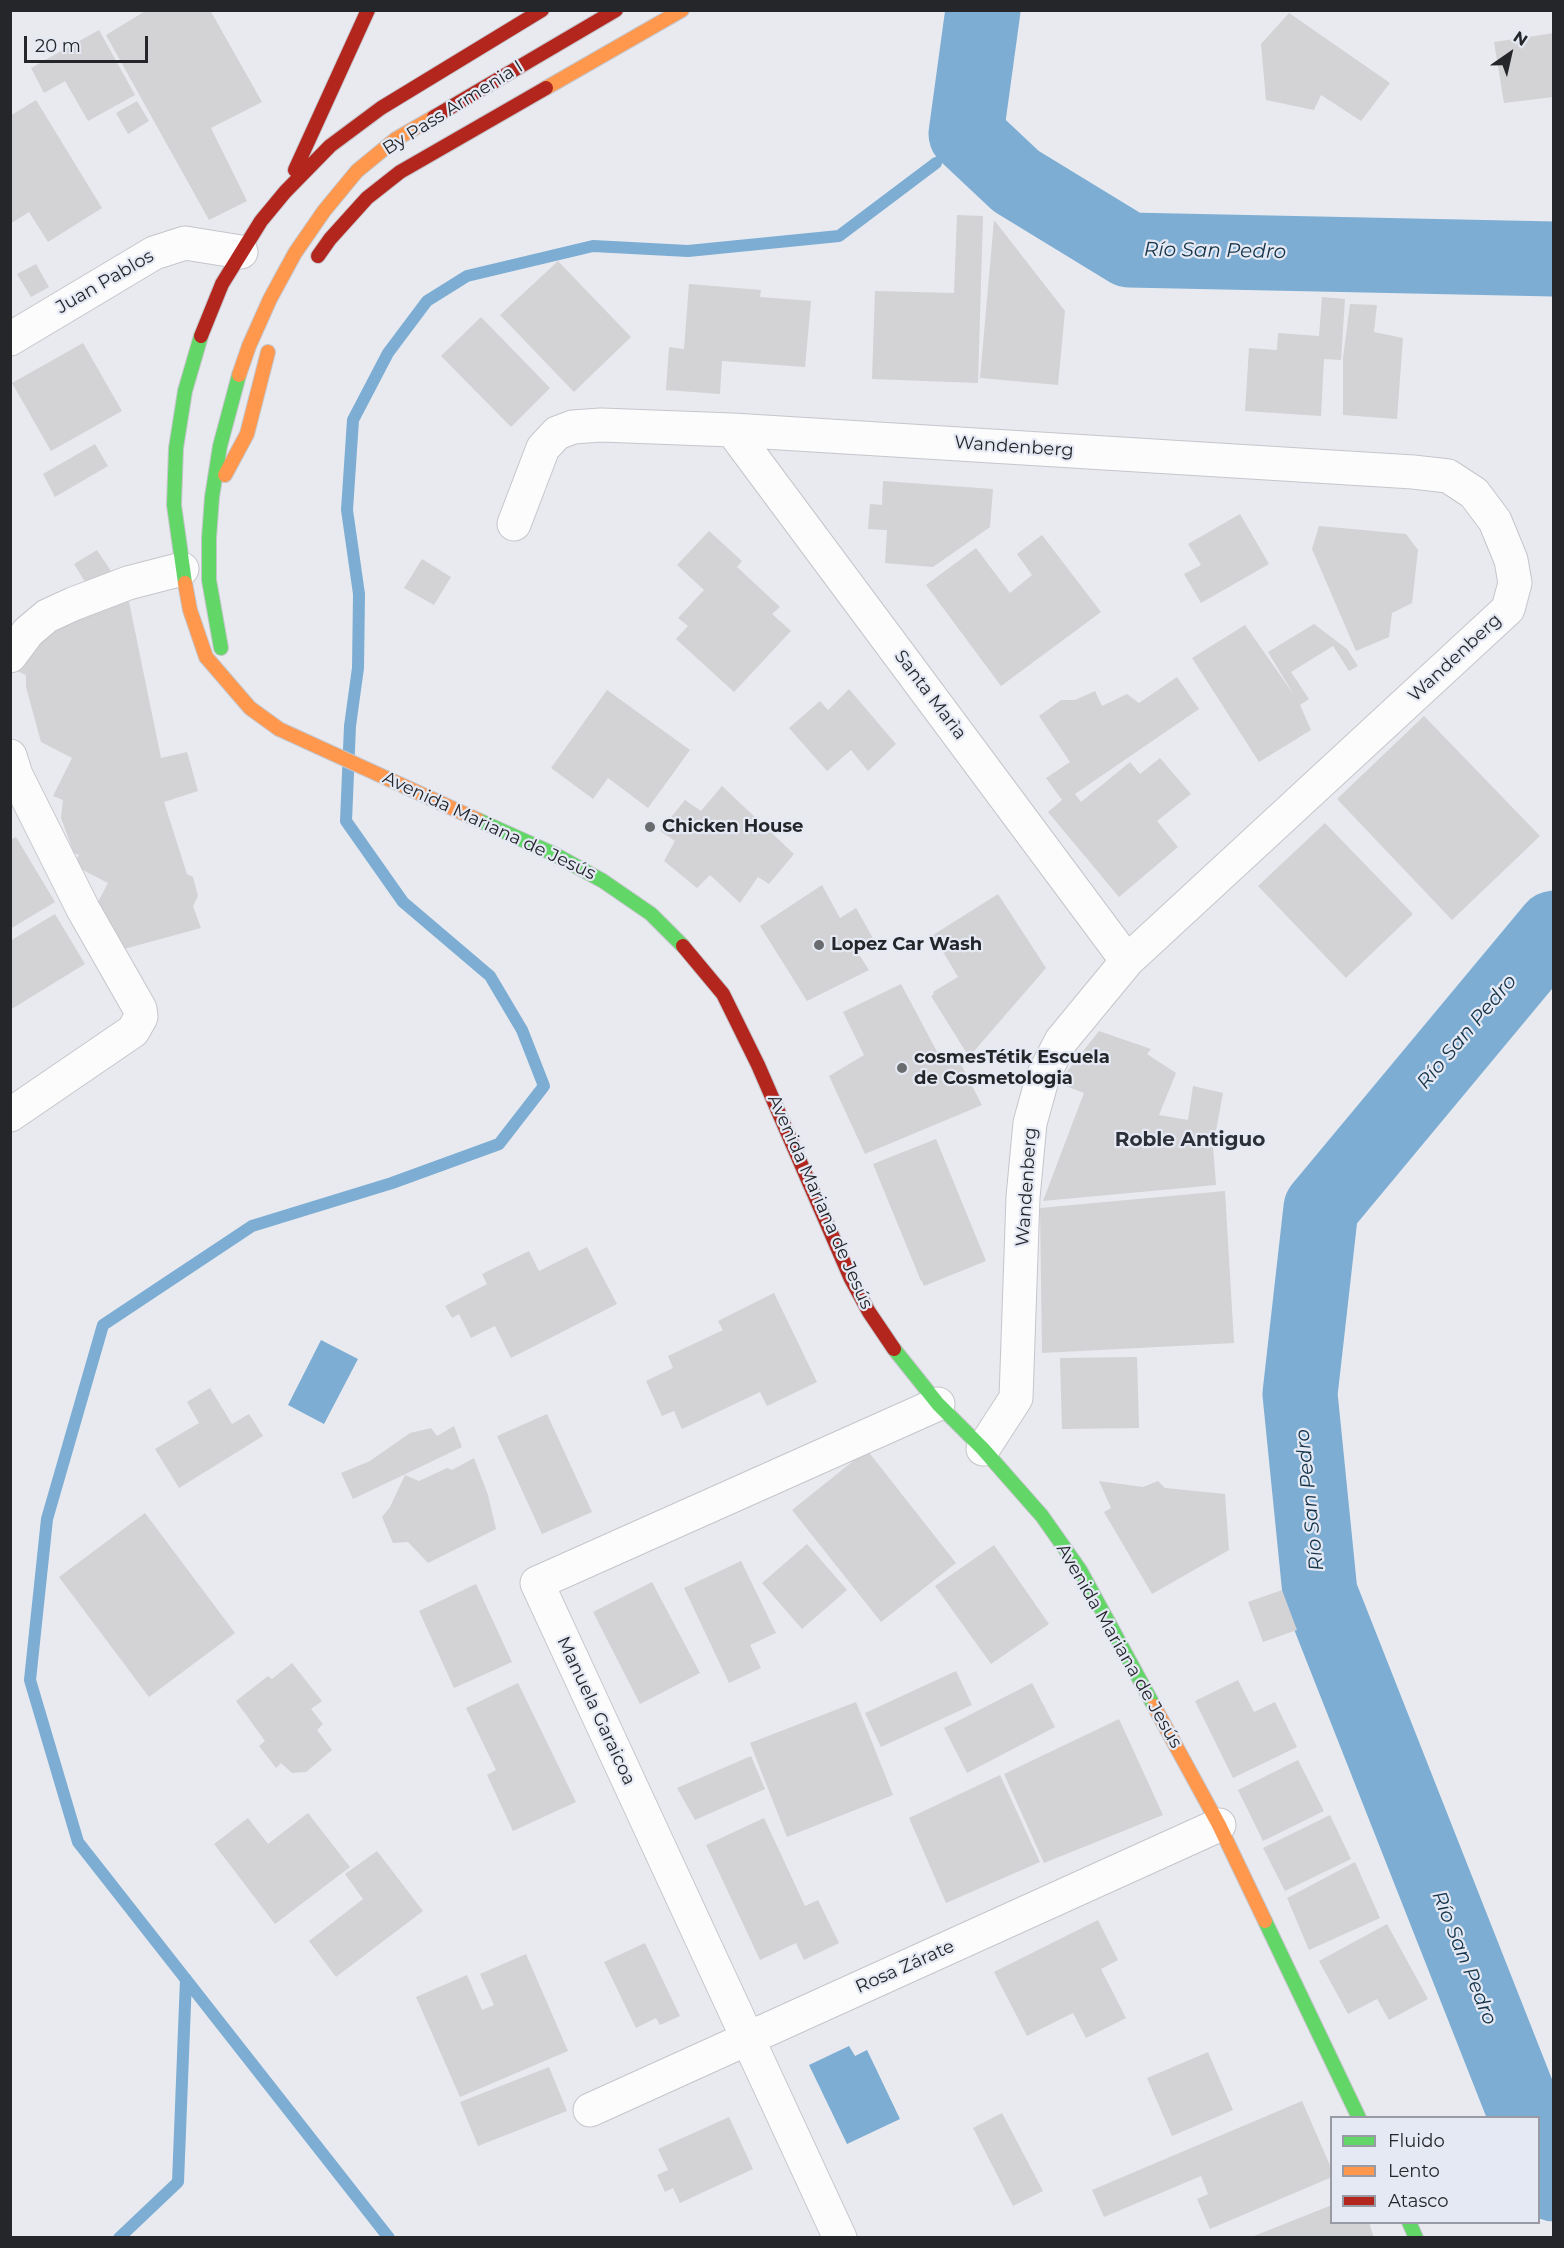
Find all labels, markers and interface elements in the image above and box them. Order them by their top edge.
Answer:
scale bar [27,24,152,62]
north arrow [1480,24,1540,84]
text: N [1510,27,1531,50]
text: 20 m [35,35,81,57]
street label: By Pass Armenia I [379,56,527,160]
water label: Río San Pedro [1144,238,1286,264]
street label: Juan Pablos [52,245,158,319]
street label: Wandenberg [954,432,1074,462]
street label: Wandenberg [1404,609,1506,707]
street label: Santa Marìa [889,646,971,744]
street label: Avenida Mariana de Jesús [379,767,599,885]
place label: Chicken House [662,816,803,838]
marker: Chicken House [643,820,657,834]
place label: Lopez Car Wash [831,934,982,956]
marker: Lopez Car Wash [812,938,826,952]
water label: Río San Pedro [1412,970,1522,1094]
place label: cosmesTétik Escuela de Cosmetologia [914,1047,1110,1090]
marker: cosmesTétik Escuela de Cosmetologia [895,1061,909,1075]
street label: Avenida Mariana de Jesús [763,1091,877,1313]
street label: Wandenberg [1012,1127,1042,1247]
district label: Roble Antiguo [1115,1128,1265,1152]
water label: Río San Pedro [1291,1428,1329,1572]
street label: Avenida Mariana de Jesús [1052,1540,1186,1752]
street label: Manuela Garaicoa [552,1633,640,1789]
water label: Río San Pedro [1426,1888,1502,2028]
street label: Rosa Zárate [852,1936,958,1998]
legend [1330,2116,1540,2224]
text: Fluido [1388,2130,1445,2152]
text: Lento [1388,2160,1440,2182]
text: Atasco [1388,2190,1448,2212]

